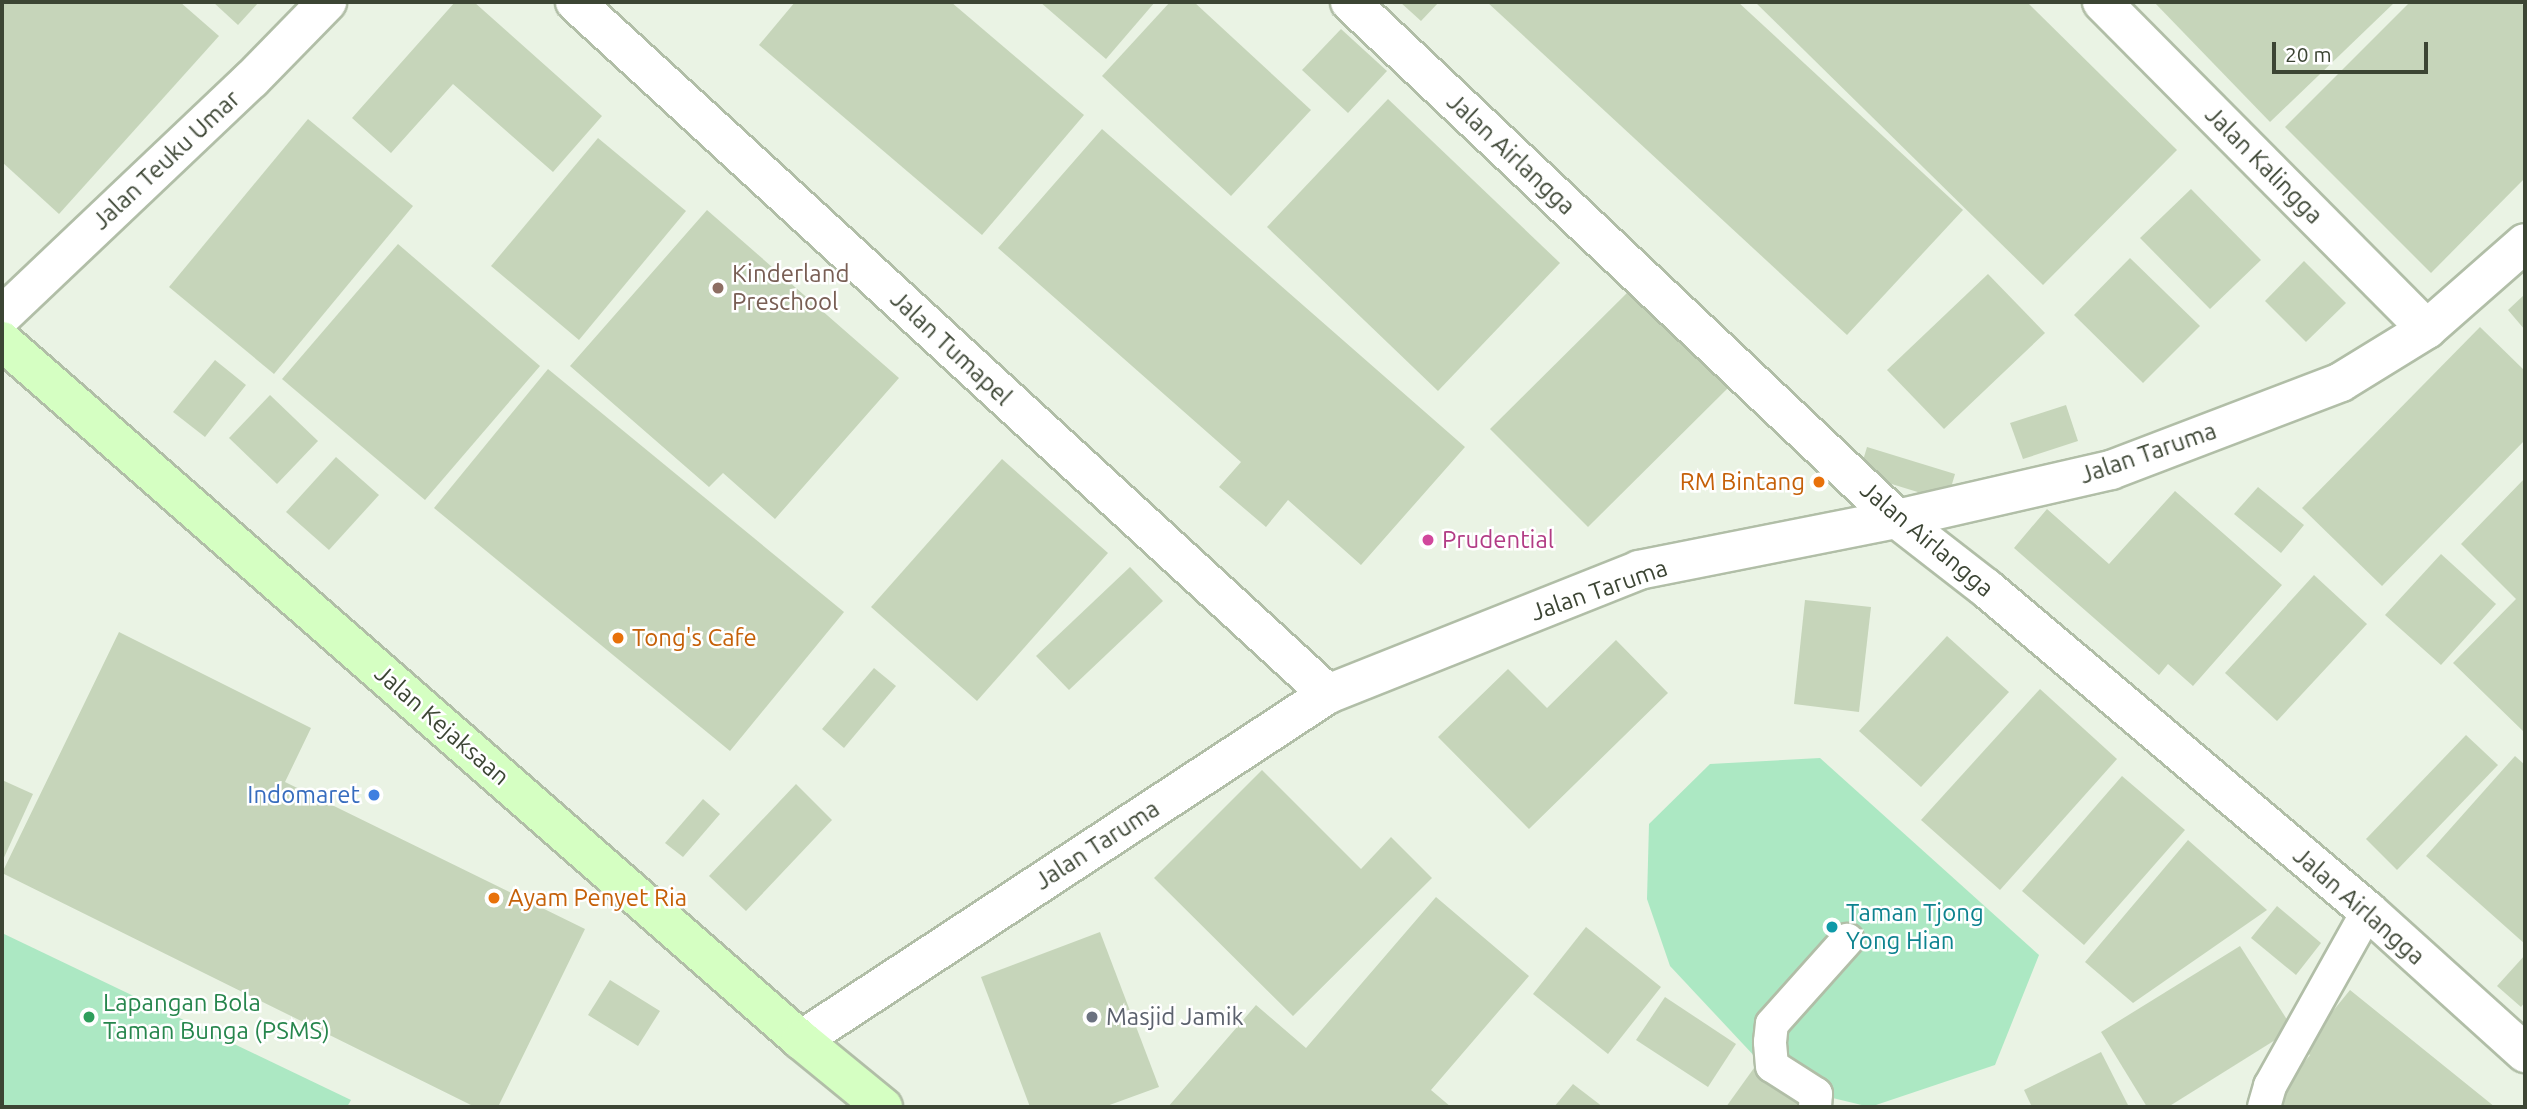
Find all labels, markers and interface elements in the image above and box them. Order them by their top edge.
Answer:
scale bar [2275,28,2431,72]
text: 20 m [2285,42,2332,66]
street label: Jalan Teuku Umar [86,84,246,236]
street label: Jalan Airlangga [1441,87,1581,221]
street label: Jalan Kalingga [2199,100,2329,230]
place label: Kinderland Preschool [732,260,849,316]
marker: Kinderland Preschool [710,280,726,296]
street label: Jalan Tumapel [884,285,1018,411]
street label: Jalan Taruma [2076,416,2220,490]
place label: RM Bintang [1680,468,1805,496]
marker: RM Bintang [1811,474,1827,490]
street label: Jalan Airlangga [1855,475,1999,603]
place label: Prudential [1442,526,1554,554]
marker: Prudential [1420,532,1436,548]
street label: Jalan Taruma [1527,553,1671,627]
place label: Tong's Cafe [632,624,757,652]
marker: Tong's Cafe [610,630,626,646]
street label: Jalan Kejaksaan [369,659,515,791]
place label: Indomaret [247,781,360,809]
marker: Indomaret [366,787,382,803]
street label: Jalan Taruma [1029,794,1165,896]
street label: Jalan Airlangga [2287,841,2431,971]
place label: Ayam Penyet Ria [508,884,687,912]
marker: Ayam Penyet Ria [486,890,502,906]
place label: Taman Tjong Yong Hian [1846,899,1984,955]
marker: Taman Tjong Yong Hian [1824,919,1840,935]
place label: Lapangan Bola Taman Bunga (PSMS) [103,989,330,1045]
place label: Masjid Jamik [1106,1003,1244,1031]
marker: Lapangan Bola Taman Bunga (PSMS) [81,1009,97,1025]
marker: Masjid Jamik [1084,1009,1100,1025]

